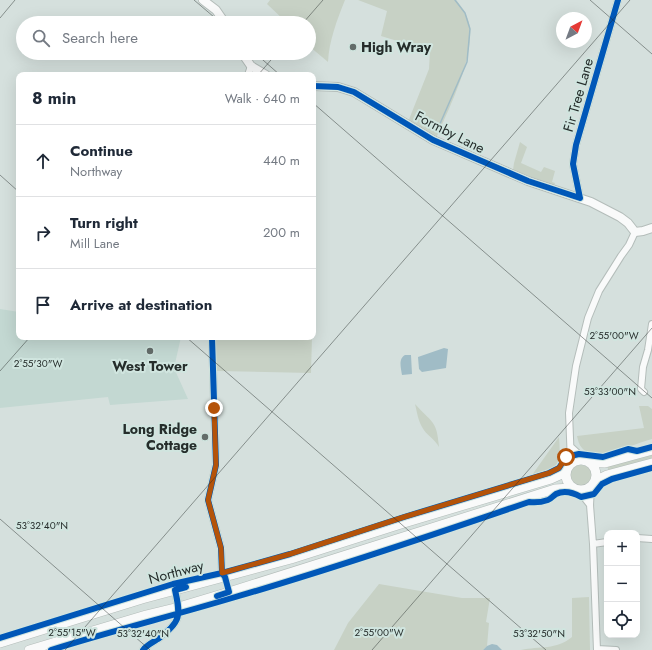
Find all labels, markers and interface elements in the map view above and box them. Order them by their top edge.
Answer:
north arrow [556,12,592,48]
search box [16,16,316,60]
icon: search [30,27,52,49]
text: Search here [62,27,138,49]
place label: High Wray [361,37,432,57]
marker: High Wray [348,42,358,52]
street label: Fir Tree Lane [558,56,598,134]
text: 8 min [32,86,76,110]
text: Walk · 640 m [225,89,300,108]
street label: Formby Lane [412,106,488,158]
text: Continue [70,140,133,162]
icon: ahead [32,150,54,172]
text: 440 m [263,151,300,170]
text: Northway [70,162,122,181]
text: Turn right [70,212,138,234]
icon: right [32,222,54,244]
text: 200 m [263,223,300,242]
text: Mill Lane [70,234,119,253]
icon: arrive [32,294,54,316]
text: Arrive at destination [70,294,212,316]
text: 2°55'00"W [589,328,639,343]
marker: West Tower [145,346,155,356]
text: 2°55'30"W [14,356,62,371]
place label: West Tower [112,356,188,376]
text: 53°33'00"N [584,384,636,399]
route end [205,399,223,417]
place label: Long Ridge Cottage [122,419,197,455]
marker: Long Ridge Cottage [200,432,210,442]
route start [557,448,575,466]
text: 53°32'40"N [16,518,68,533]
map controls [604,530,640,638]
button: + [604,530,640,566]
street label: Northway [146,555,207,589]
button: − [604,566,640,602]
button: locate [604,602,640,638]
text: 2°55'15"W [48,625,96,640]
text: 2°55'00"W [354,625,404,640]
text: 53°32'40"N [117,626,169,641]
text: 53°32'50"N [513,626,565,641]

